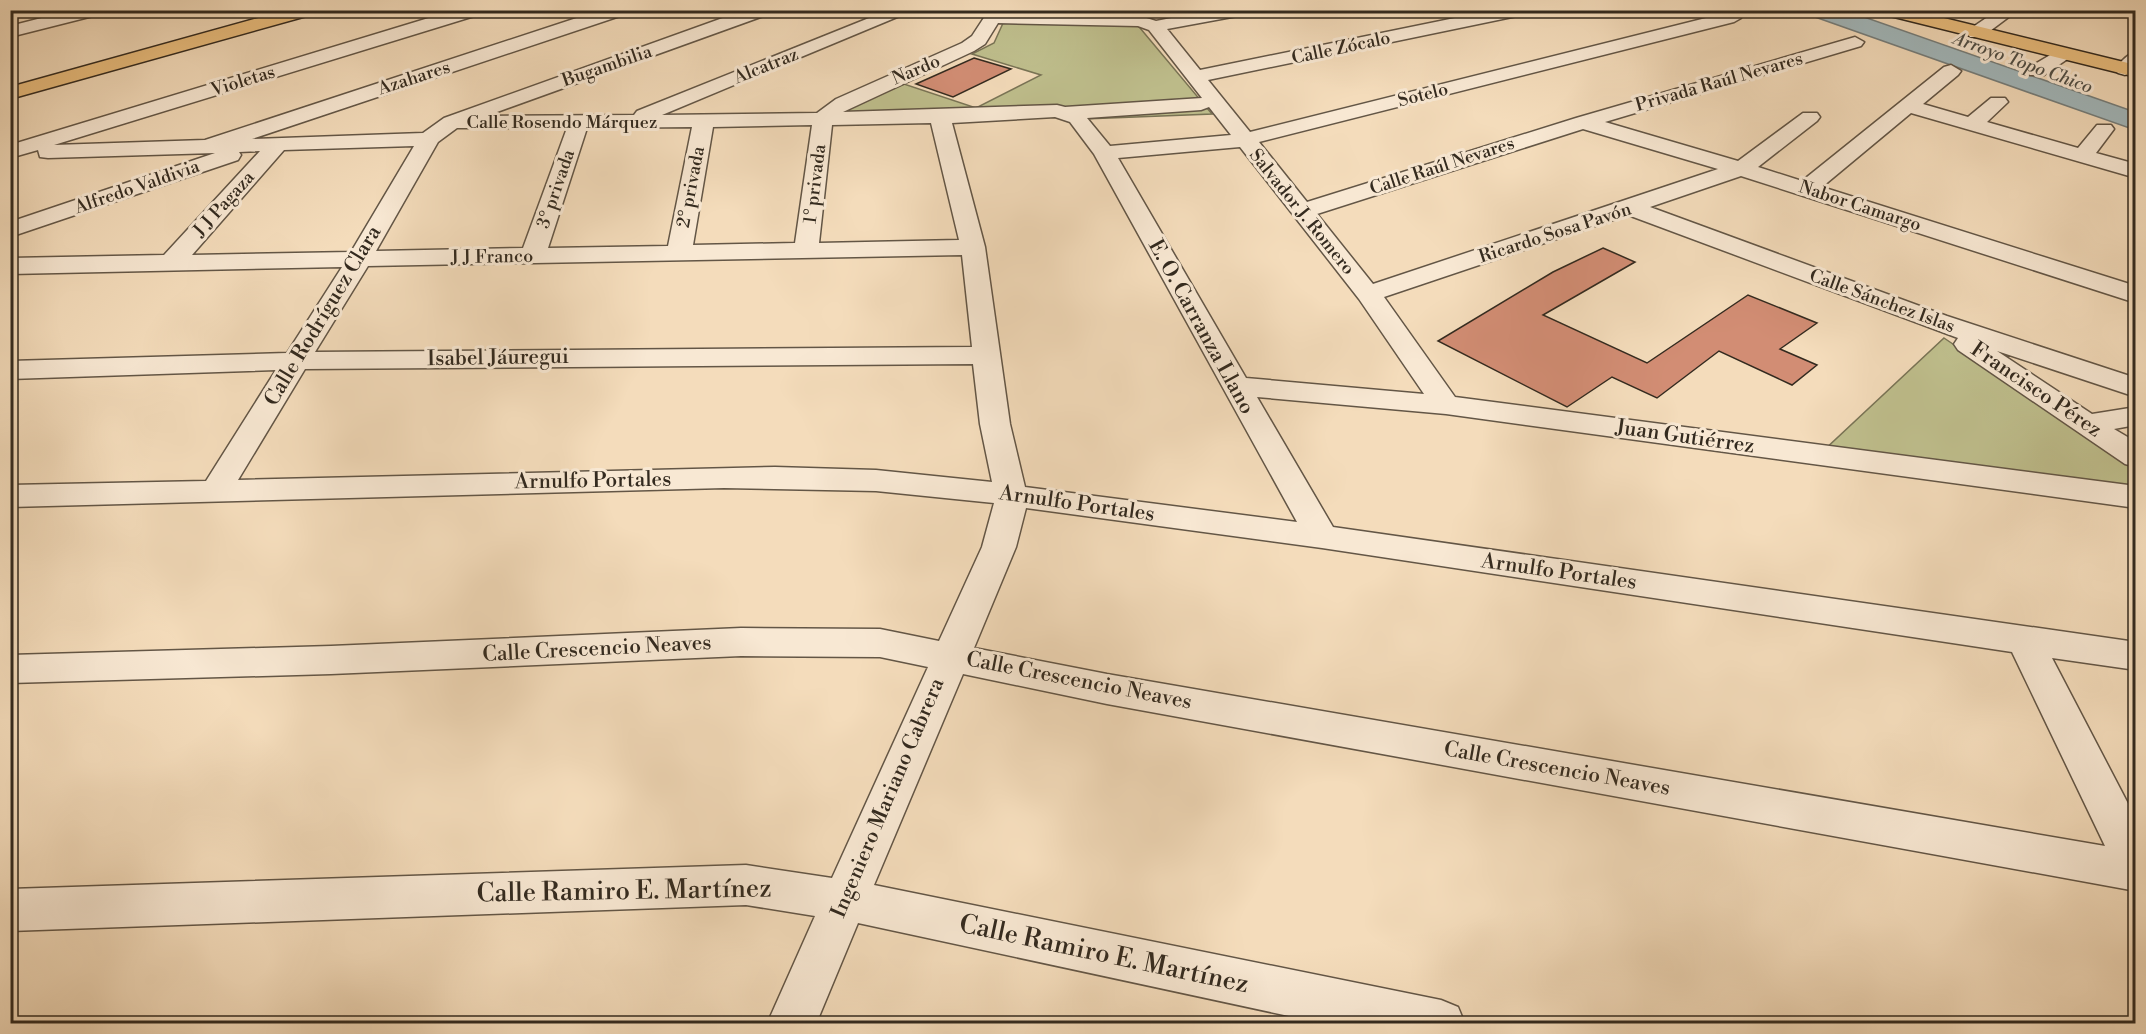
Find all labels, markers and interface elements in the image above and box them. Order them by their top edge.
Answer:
street label: Calle Zócalo [1290,26,1392,70]
water label: Arroyo Topo Chico [1948,26,2096,99]
street label: Bugambilia [558,40,656,92]
street label: Alcatraz [729,43,802,90]
street label: Privada Raúl Nevares [1632,47,1806,117]
street label: Nardo [888,50,944,90]
street label: Azahares [374,56,453,101]
street label: Violetas [207,60,278,102]
street label: Sotelo [1395,78,1451,112]
street label: Calle Rosendo Márquez [467,111,657,134]
street label: Calle Raúl Nevares [1367,132,1517,200]
street label: 1° privada [799,142,831,225]
street label: 2° privada [672,144,710,230]
street label: Salvador J. Romero [1244,144,1360,280]
street label: 3° privada [532,146,581,232]
street label: Alfredo Valdivia [70,155,203,220]
street label: J J Pagaza [188,166,260,242]
street label: Nabor Camargo [1796,175,1924,237]
street label: Ricardo Sosa Pavón [1476,197,1634,269]
street label: Calle Rodríguez Clara [259,221,387,411]
street label: E. O. Carranza Llano [1142,235,1260,419]
street label: J J Franco [450,245,533,269]
street label: Calle Sánchez Islas [1806,264,1958,338]
street label: Francisco Pérez [1966,337,2106,443]
street label: Isabel Jáuregui [427,344,569,372]
street label: Juan Gutiérrez [1613,414,1756,460]
street label: Arnulfo Portales [513,467,672,495]
street label: Arnulfo Portales [997,480,1156,528]
street label: Arnulfo Portales [1479,548,1638,596]
street label: Calle Crescencio Neaves [482,630,712,668]
street label: Calle Crescencio Neaves [964,646,1194,716]
street label: Ingeniero Mariano Cabrera [826,674,950,922]
street label: Calle Crescencio Neaves [1442,736,1672,802]
street label: Calle Ramiro E. Martínez [476,872,772,910]
street label: Calle Ramiro E. Martínez [956,908,1252,1000]

